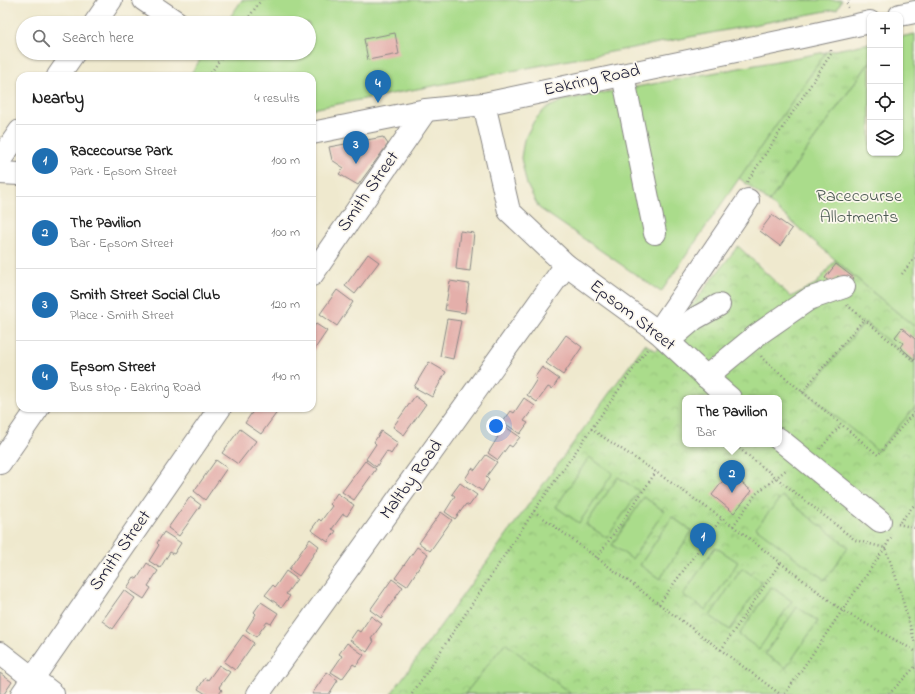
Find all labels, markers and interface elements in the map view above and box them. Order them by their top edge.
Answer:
map controls [867,12,903,156]
button: + [867,12,903,48]
search box [16,16,316,60]
icon: search [30,27,52,49]
text: Search here [62,27,134,49]
button: − [867,48,903,84]
street label: Eakring Road [541,58,643,105]
pin: 4 [365,70,391,103]
button: locate [867,84,903,120]
text: Nearby [32,86,84,111]
text: 4 results [254,89,300,108]
button: layers [867,120,903,156]
pin: 3 [343,131,369,164]
text: Racecourse Park [70,140,173,162]
street label: Smith Street [332,146,406,238]
text: 1 [43,151,47,170]
text: 100 m [271,151,300,170]
text: Park · Epsom Street [70,162,177,181]
park label: Racecourse Allotments [816,184,903,231]
text: The Pavilion [70,212,141,234]
text: 2 [42,223,48,242]
text: 100 m [271,223,300,242]
text: Bar · Epsom Street [70,234,174,253]
street label: Epsom Street [583,274,681,358]
text: Smith Street Social Club [70,284,220,306]
text: 3 [42,295,48,314]
text: 120 m [270,295,300,314]
text: Place · Smith Street [70,306,174,325]
text: Epsom Street [70,356,156,378]
text: 4 [42,367,48,386]
text: 140 m [272,367,300,386]
text: Bus stop · Eakring Road [70,378,201,397]
popup [682,395,782,447]
text: The Pavilion [697,401,767,423]
your location [486,416,506,436]
text: Bar [697,423,716,442]
street label: Maltby Road [374,435,450,525]
pin: 2 [719,460,745,493]
street label: Smith Street [84,505,158,597]
pin: 1 [690,523,716,556]

